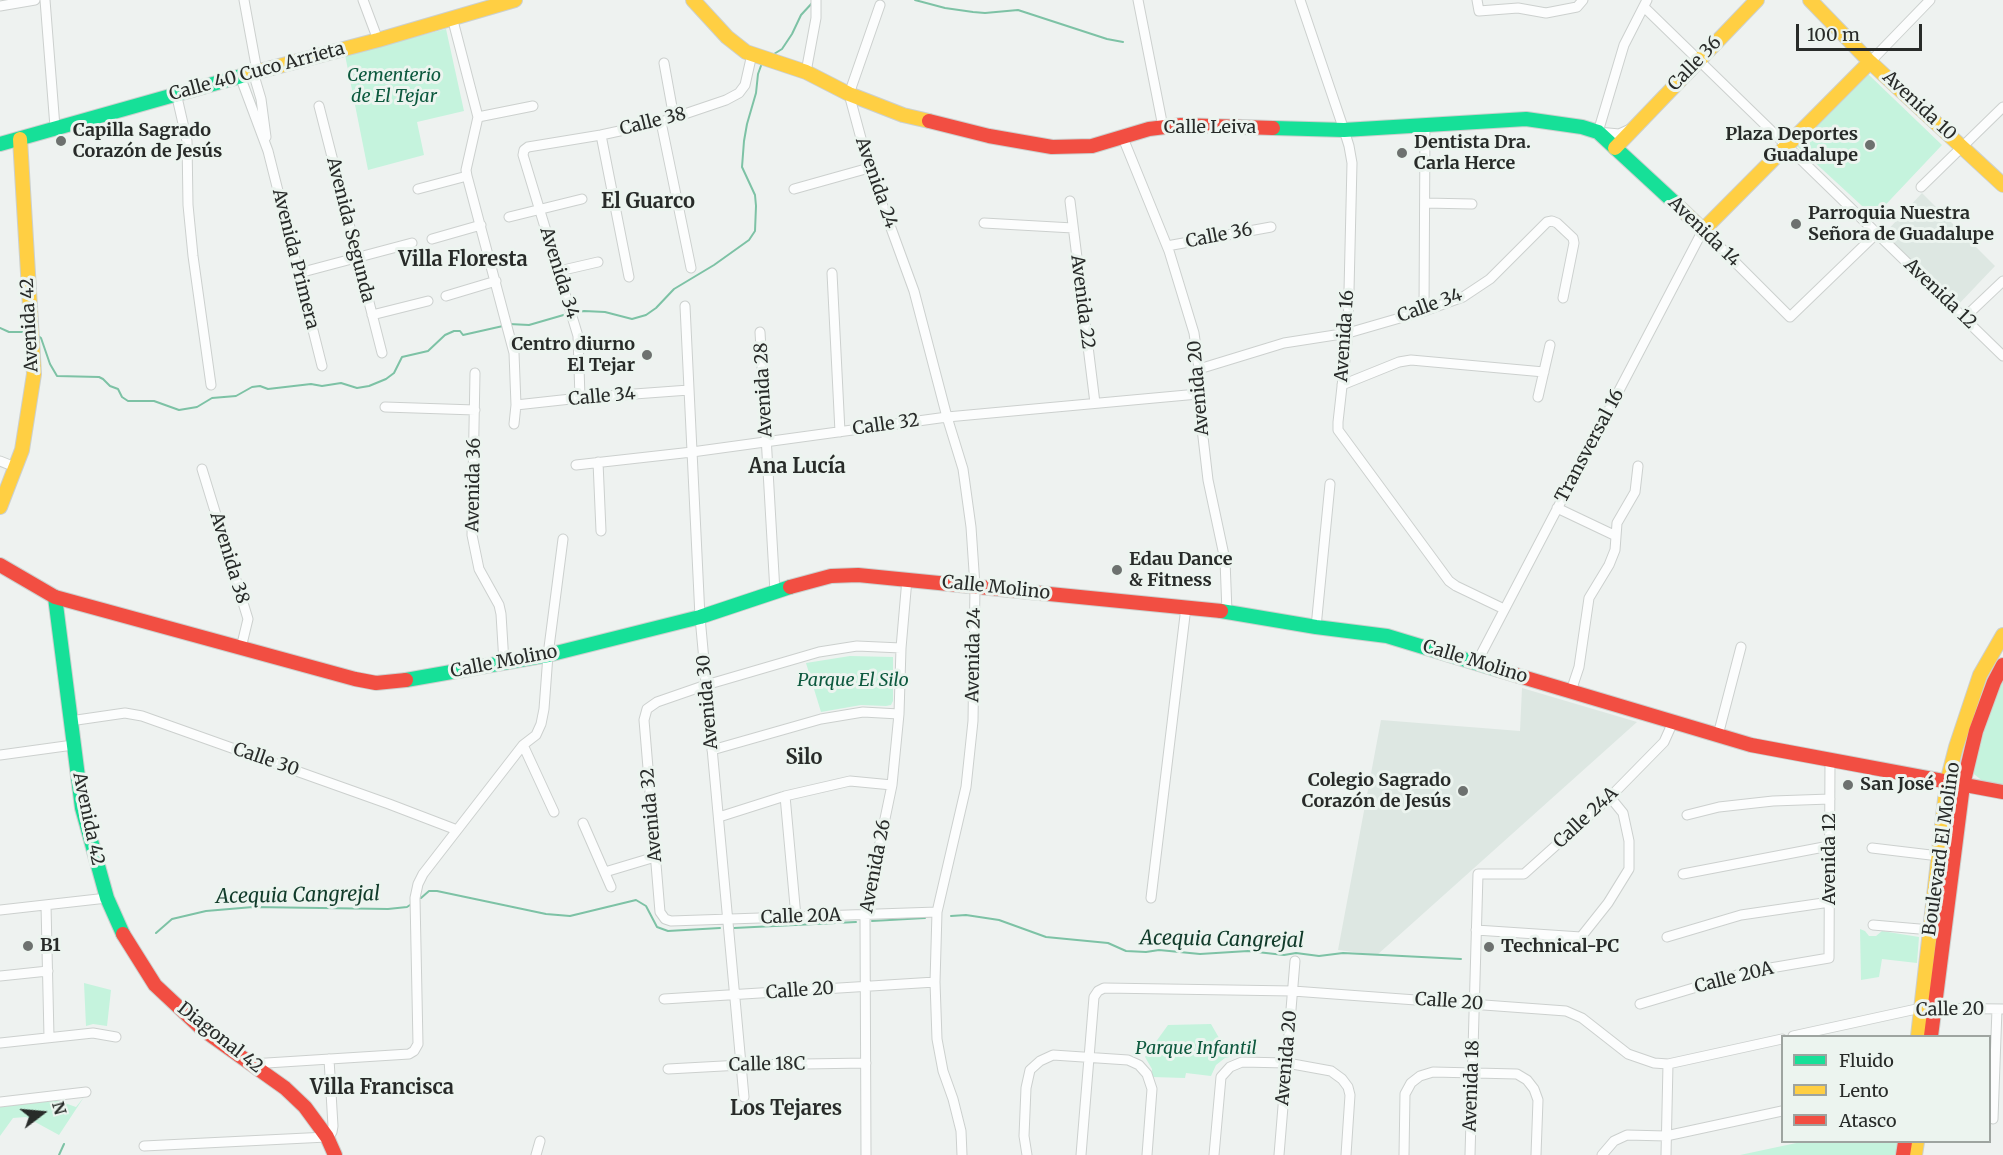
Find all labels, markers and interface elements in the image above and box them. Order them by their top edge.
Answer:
scale bar [1799,12,1925,50]
text: 100 m [1807,23,1860,46]
street label: Calle 36 [1664,32,1726,96]
street label: Calle 40 Cuco Arrieta [167,38,347,106]
park label: Cementerio de El Tejar [347,65,441,107]
street label: Avenida 10 [1878,67,1960,145]
street label: Calle 38 [618,103,688,141]
street label: Calle Leiva [1164,117,1256,139]
place label: Capilla Sagrado Corazón de Jesús [73,120,222,162]
place label: Plaza Deportes Guadalupe [1725,124,1858,166]
place label: Dentista Dra. Carla Herce [1414,132,1531,174]
marker: Capilla Sagrado Corazón de Jesús [54,134,68,148]
street label: Avenida 24 [850,135,902,231]
marker: Plaza Deportes Guadalupe [1863,138,1877,152]
marker: Dentista Dra. Carla Herce [1395,146,1409,160]
street label: Avenida Segunda [322,155,378,305]
street label: Avenida Primera [267,187,323,331]
district label: El Guarco [601,190,695,214]
street label: Avenida 14 [1663,192,1745,272]
place label: Parroquia Nuestra Señora de Guadalupe [1808,203,1994,246]
marker: Parroquia Nuestra Señora de Guadalupe [1789,217,1803,231]
street label: Calle 36 [1184,219,1254,253]
street label: Avenida 34 [535,225,583,321]
district label: Villa Floresta [398,248,528,272]
street label: Avenida 22 [1066,254,1098,350]
street label: Avenida 12 [1899,254,1981,334]
street label: Avenida 42 [17,277,43,373]
street label: Calle 34 [1395,284,1465,328]
street label: Avenida 16 [1331,289,1359,383]
place label: Centro diurno El Tejar [511,334,635,376]
street label: Avenida 20 [1184,339,1214,437]
street label: Avenida 28 [751,342,777,438]
marker: Centro diurno El Tejar [640,348,654,362]
street label: Calle 34 [567,383,637,411]
street label: Transversal 16 [1551,386,1629,506]
street label: Calle 32 [851,410,921,440]
street label: Avenida 36 [462,438,486,532]
district label: Ana Lucía [748,455,846,479]
street label: Avenida 38 [205,510,253,606]
place label: Edau Dance & Fitness [1129,549,1232,592]
marker: Edau Dance & Fitness [1110,563,1124,577]
street label: Calle Molino [941,572,1051,604]
street label: Avenida 24 [962,607,986,703]
street label: Calle Molino [1420,636,1530,688]
street label: Calle Molino [449,641,559,683]
street label: Avenida 30 [693,654,723,750]
park label: Parque El Silo [797,670,909,692]
street label: Calle 30 [230,739,302,781]
district label: Silo [785,746,823,770]
street label: Boulevard El Molino [1919,761,1965,937]
street label: Avenida 32 [637,767,667,863]
place label: Colegio Sagrado Corazón de Jesús [1302,770,1451,812]
street label: Avenida 42 [68,771,108,867]
place label: San José [1860,774,1934,796]
marker: San José [1841,778,1855,792]
street label: Calle 24A [1549,783,1623,853]
marker: Colegio Sagrado Corazón de Jesús [1456,784,1470,798]
street label: Avenida 12 [1819,813,1841,905]
street label: Avenida 26 [856,817,896,915]
water label: Acequia Cangrejal [216,883,380,909]
street label: Calle 20A [760,905,842,929]
water label: Acequia Cangrejal [1140,927,1304,953]
place label: B1 [40,935,61,957]
place label: Technical-PC [1501,936,1620,958]
marker: B1 [21,939,35,953]
marker: Technical-PC [1482,940,1496,954]
street label: Calle 20A [1692,958,1776,998]
street label: Calle 20 [765,978,835,1004]
street label: Calle 20 [1414,989,1484,1015]
street label: Diagonal 42 [173,998,267,1078]
street label: Calle 20 [1916,999,1984,1021]
street label: Avenida 20 [1272,1009,1302,1107]
legend [1781,1035,1991,1143]
park label: Parque Infantil [1135,1038,1257,1060]
street label: Avenida 18 [1460,1040,1484,1132]
text: Fluido [1839,1049,1894,1072]
street label: Calle 18C [728,1054,806,1076]
district label: Villa Francisca [310,1076,454,1100]
text: Lento [1839,1079,1889,1102]
north arrow [12,1083,72,1143]
district label: Los Tejares [730,1097,842,1121]
text: N [48,1099,71,1117]
text: Atasco [1839,1109,1897,1132]

